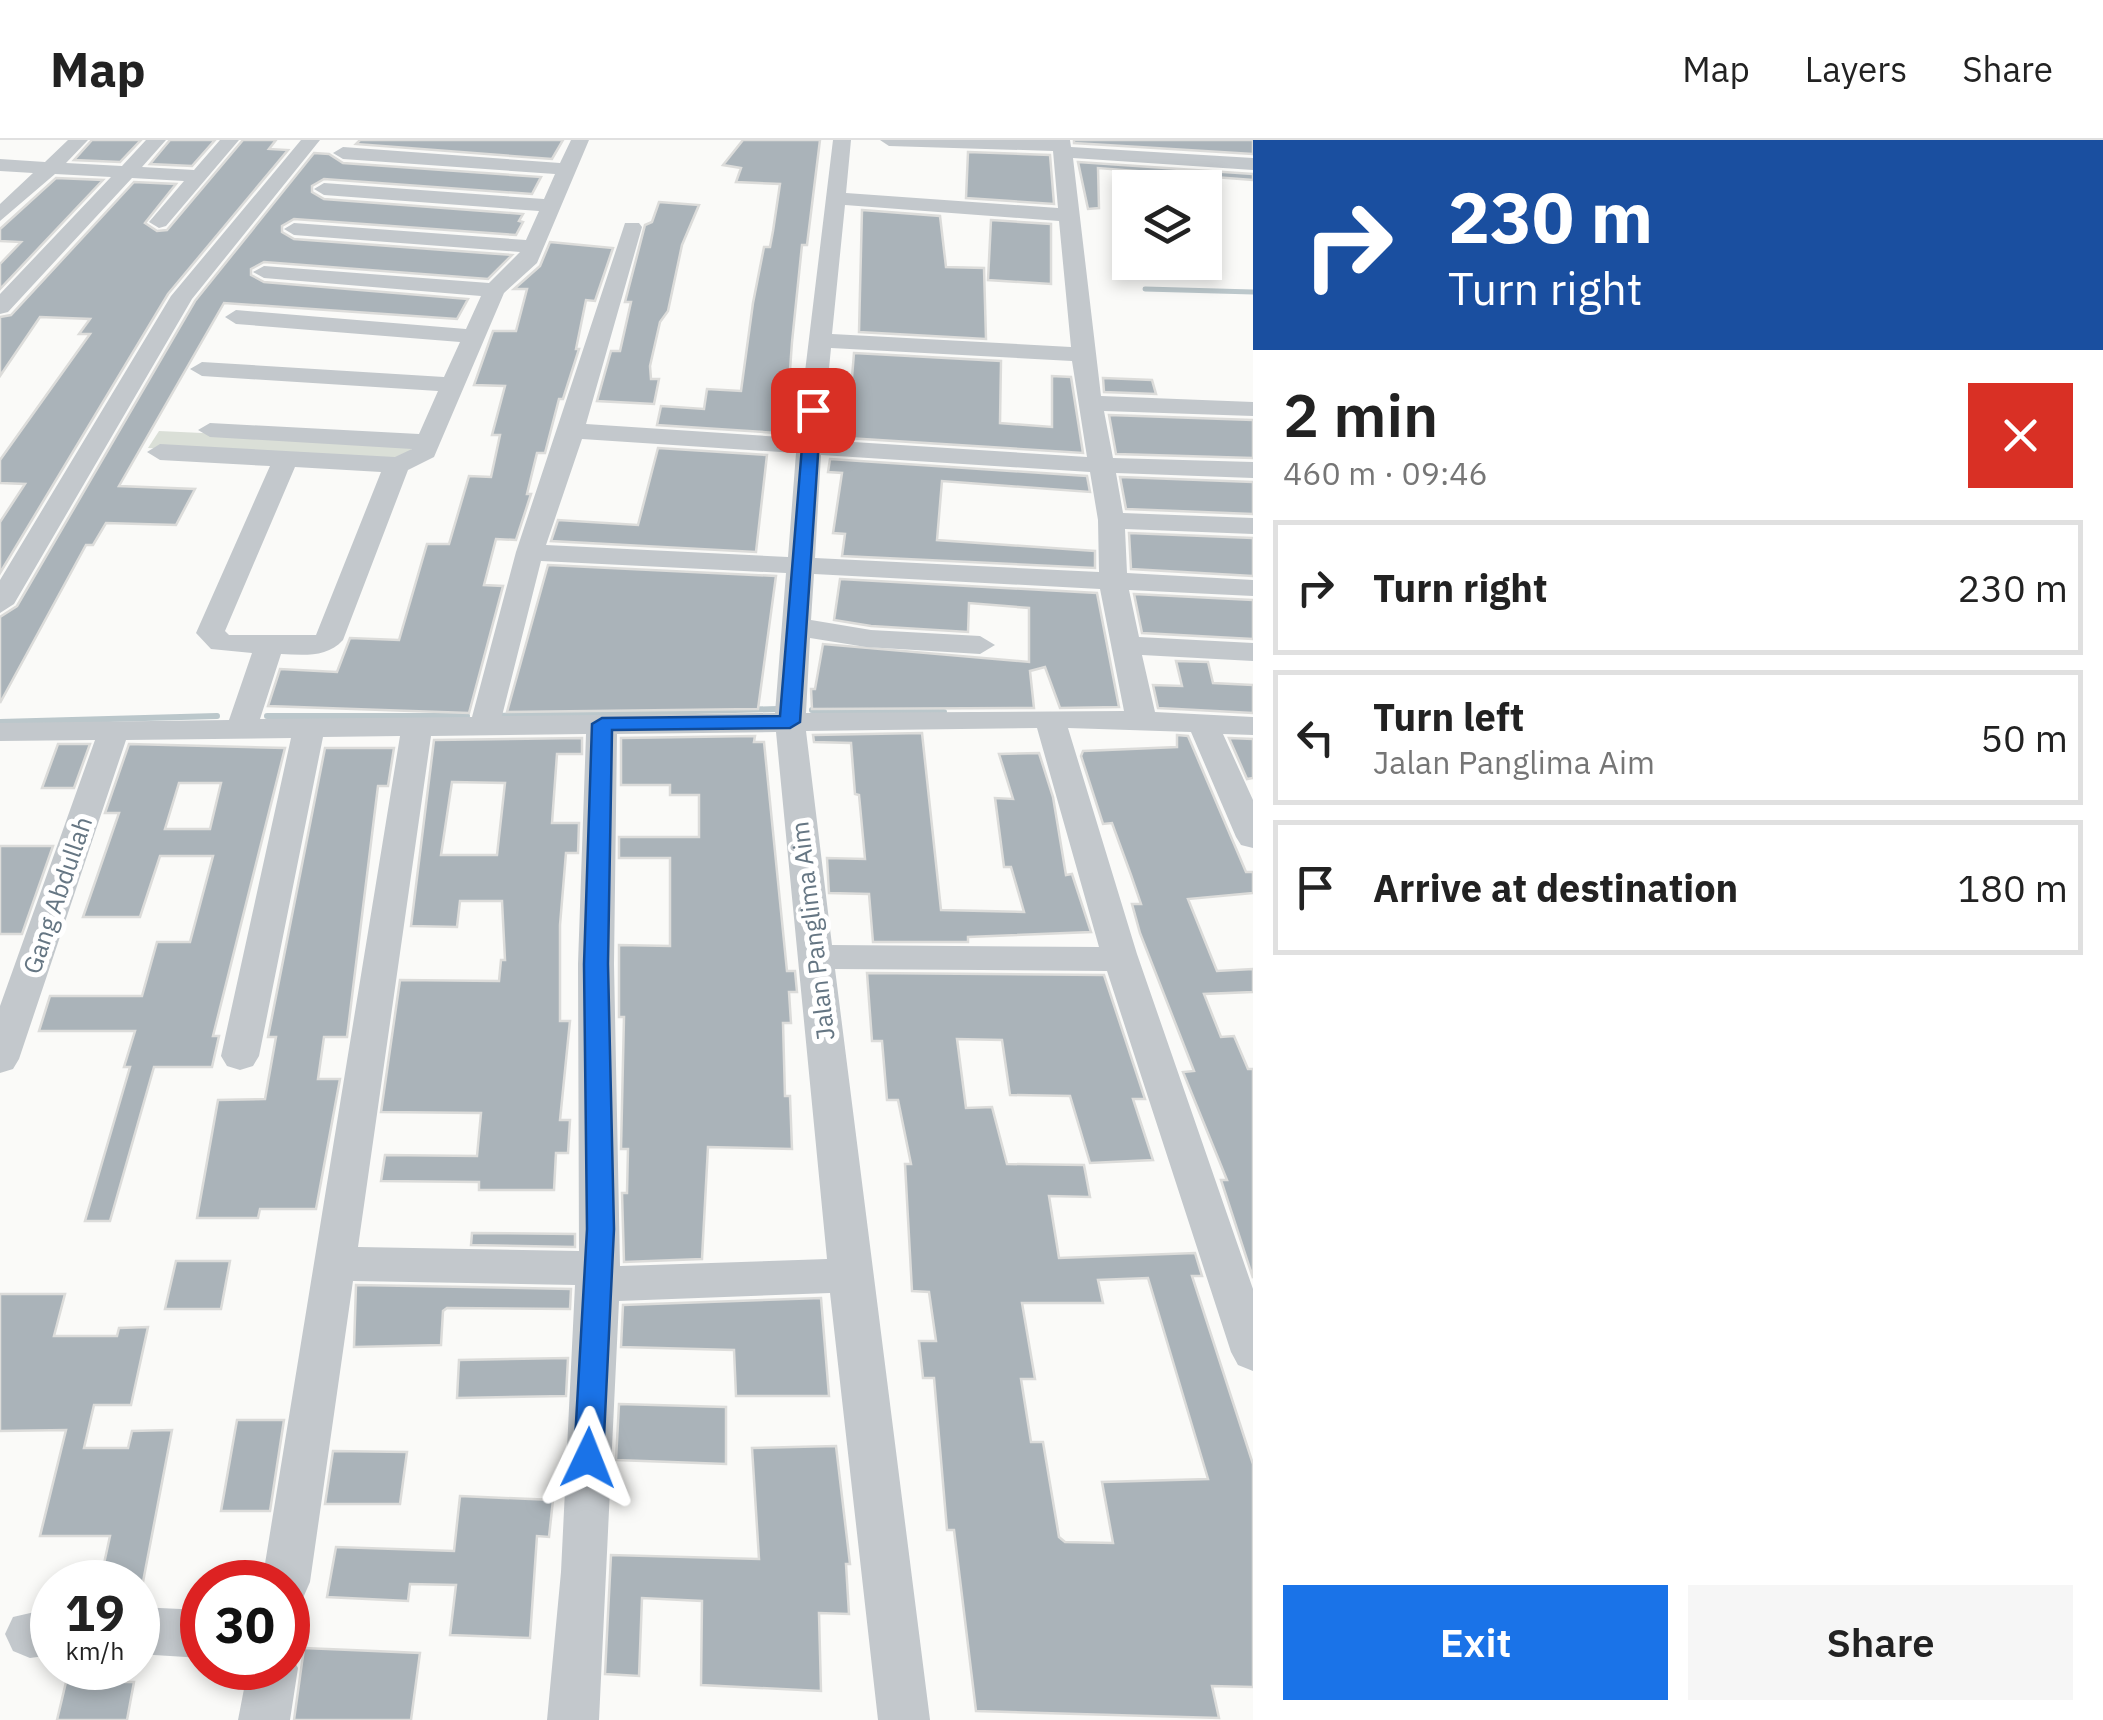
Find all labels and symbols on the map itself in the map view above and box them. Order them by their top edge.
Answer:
pin [771,368,856,453]
street label: Gang Abdullah [15,812,99,978]
street label: Jalan Panglima Aim [782,820,842,1042]
position arrow [536,1406,640,1510]
speed limit sign: 30 [180,1560,310,1690]

